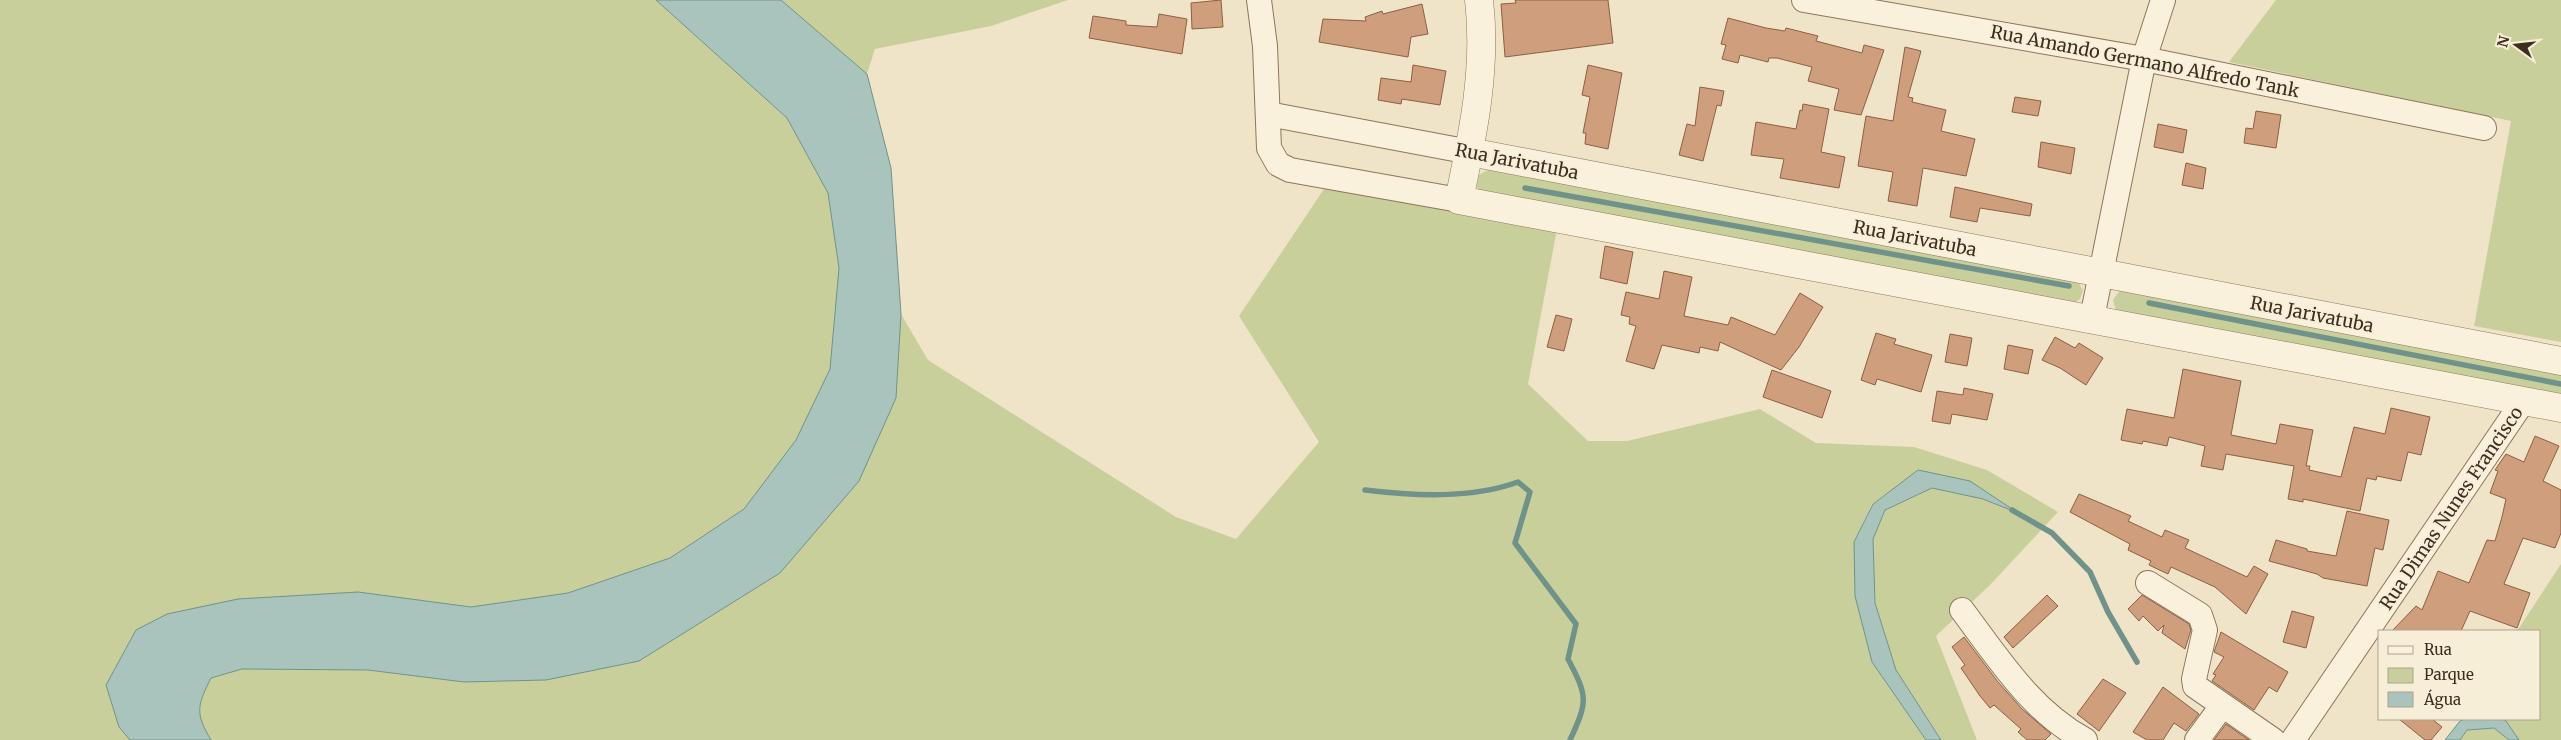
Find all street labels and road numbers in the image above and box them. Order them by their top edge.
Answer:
street label: Rua Amando Germano Alfredo Tank [1989,20,2302,102]
street label: Rua Jarivatuba [1453,138,1581,184]
street label: Rua Jarivatuba [1851,215,1979,261]
street label: Rua Jarivatuba [2248,291,2376,337]
street label: Rua Dimas Nunes Francisco [2374,402,2528,614]

